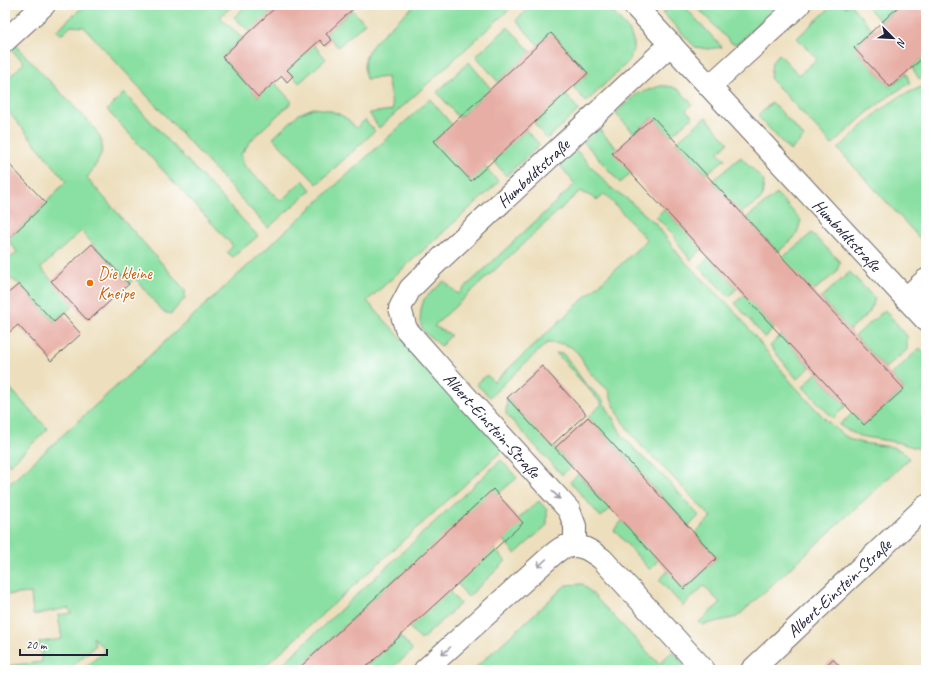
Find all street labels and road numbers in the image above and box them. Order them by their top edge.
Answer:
street label: Humboldtstraße [493,134,575,212]
street label: Humboldtstraße [808,195,886,277]
street label: Albert-Einstein-Straße [439,368,546,484]
street label: Albert-Einstein-Straße [783,534,897,642]

